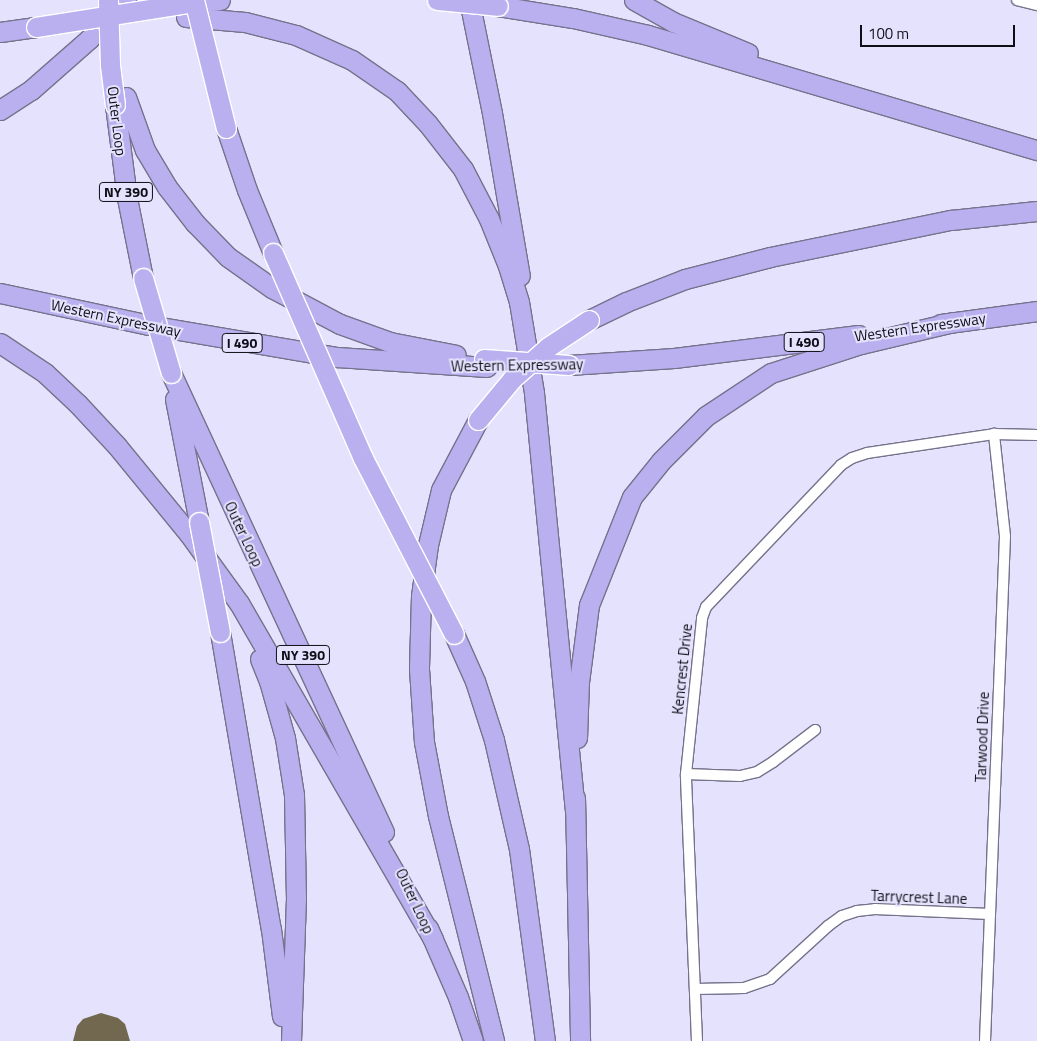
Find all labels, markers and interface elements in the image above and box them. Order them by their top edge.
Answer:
scale bar [862,15,1017,47]
text: 100 m [868,22,909,45]
street label: Outer Loop [104,85,130,157]
road number: NY 390 [98,180,154,203]
street label: Western Expressway [49,295,183,341]
street label: Western Expressway [853,309,987,345]
road number: I 490 [783,331,825,354]
road number: I 490 [221,332,263,354]
street label: Western Expressway [451,355,583,375]
street label: Outer Loop [221,498,267,570]
street label: Kencrest Drive [668,623,696,715]
road number: NY 390 [276,644,330,666]
street label: Tarwood Drive [971,691,993,783]
street label: Outer Loop [392,865,438,937]
street label: Tarrycrest Lane [870,886,968,908]

